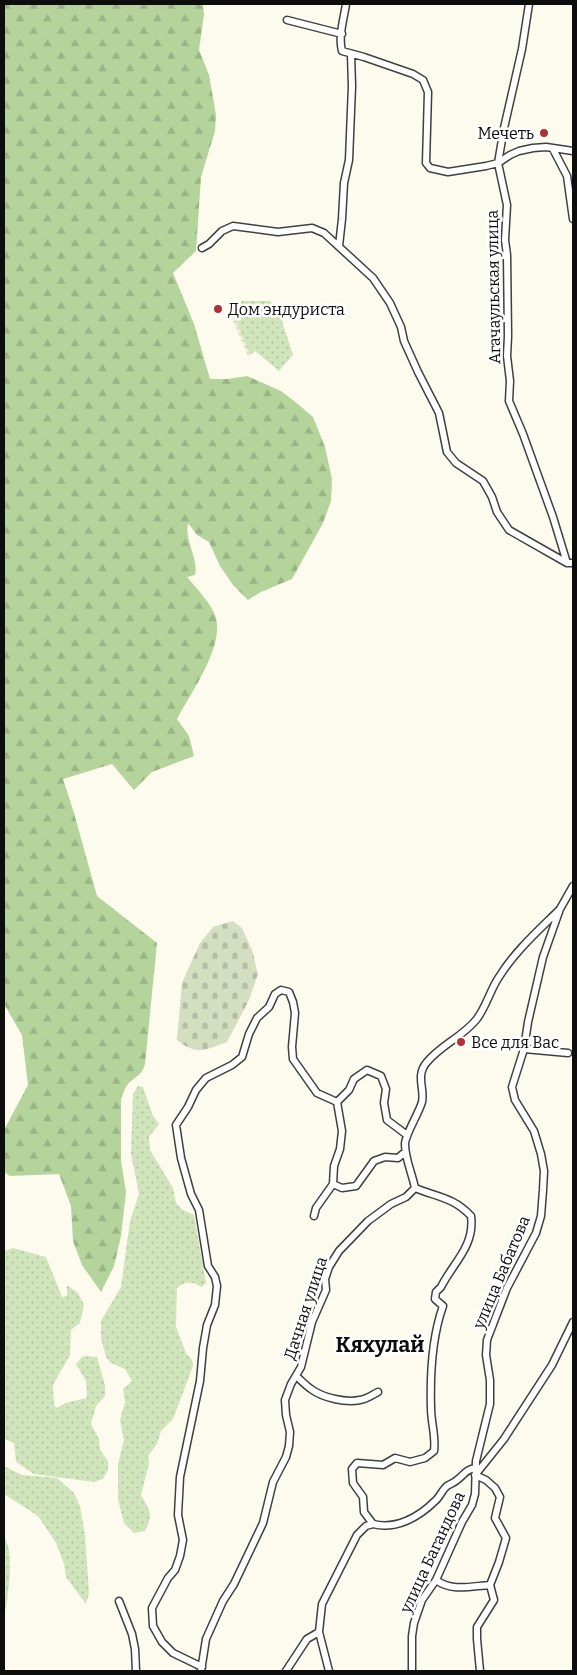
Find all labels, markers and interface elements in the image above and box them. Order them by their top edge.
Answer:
place label: Мечеть [477,124,534,143]
marker: Мечеть [538,127,550,139]
street label: Агачаульская улица [483,209,504,364]
place label: Дом эндуриста [228,300,345,319]
marker: Дом эндуриста [212,303,224,315]
place label: Все для Вас [471,1033,559,1052]
marker: Все для Вас [455,1036,467,1048]
street label: улица Бабатова [469,1212,534,1333]
street label: Дачная улица [280,1254,331,1362]
district label: Кяхулай [336,1332,424,1358]
street label: улица Багандова [396,1488,469,1617]

